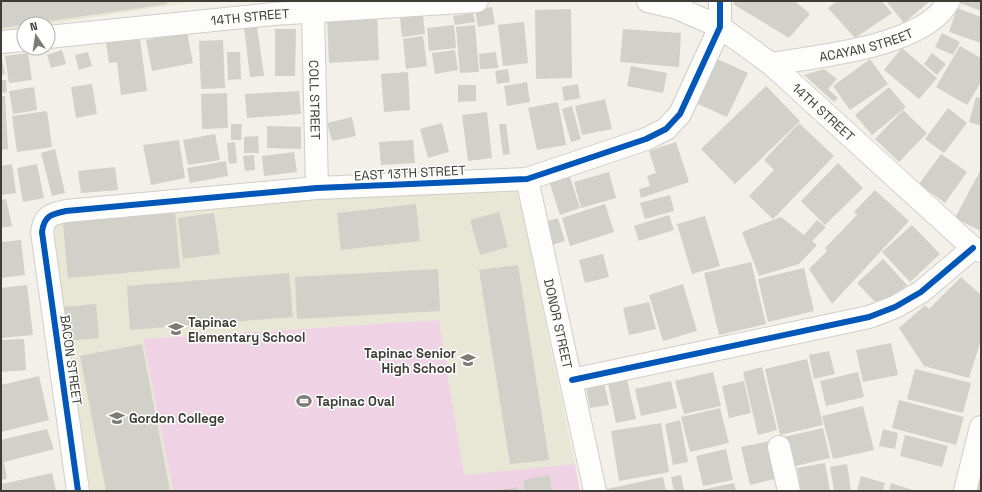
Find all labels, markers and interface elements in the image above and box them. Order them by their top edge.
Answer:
street label: 14TH STREET [210,4,290,29]
north arrow [16,16,56,56]
text: N [29,19,39,34]
street label: ACAYAN STREET [818,24,916,65]
street label: COLL STREET [306,60,324,141]
street label: 14TH STREET [789,79,859,145]
street label: EAST 13TH STREET [354,162,467,184]
street label: DONOR STREET [540,277,577,371]
street label: BACON STREET [56,314,86,407]
place label: Tapinac Elementary School [188,314,305,346]
school or university icon: Tapinac Elementary School [167,320,185,338]
place label: Tapinac Senior High School [364,345,456,377]
school or university icon: Tapinac Senior High School [459,351,477,369]
sports icon: Tapinac Oval [295,392,313,410]
place label: Tapinac Oval [316,393,395,410]
school or university icon: Gordon College [108,409,126,427]
place label: Gordon College [129,410,225,427]

